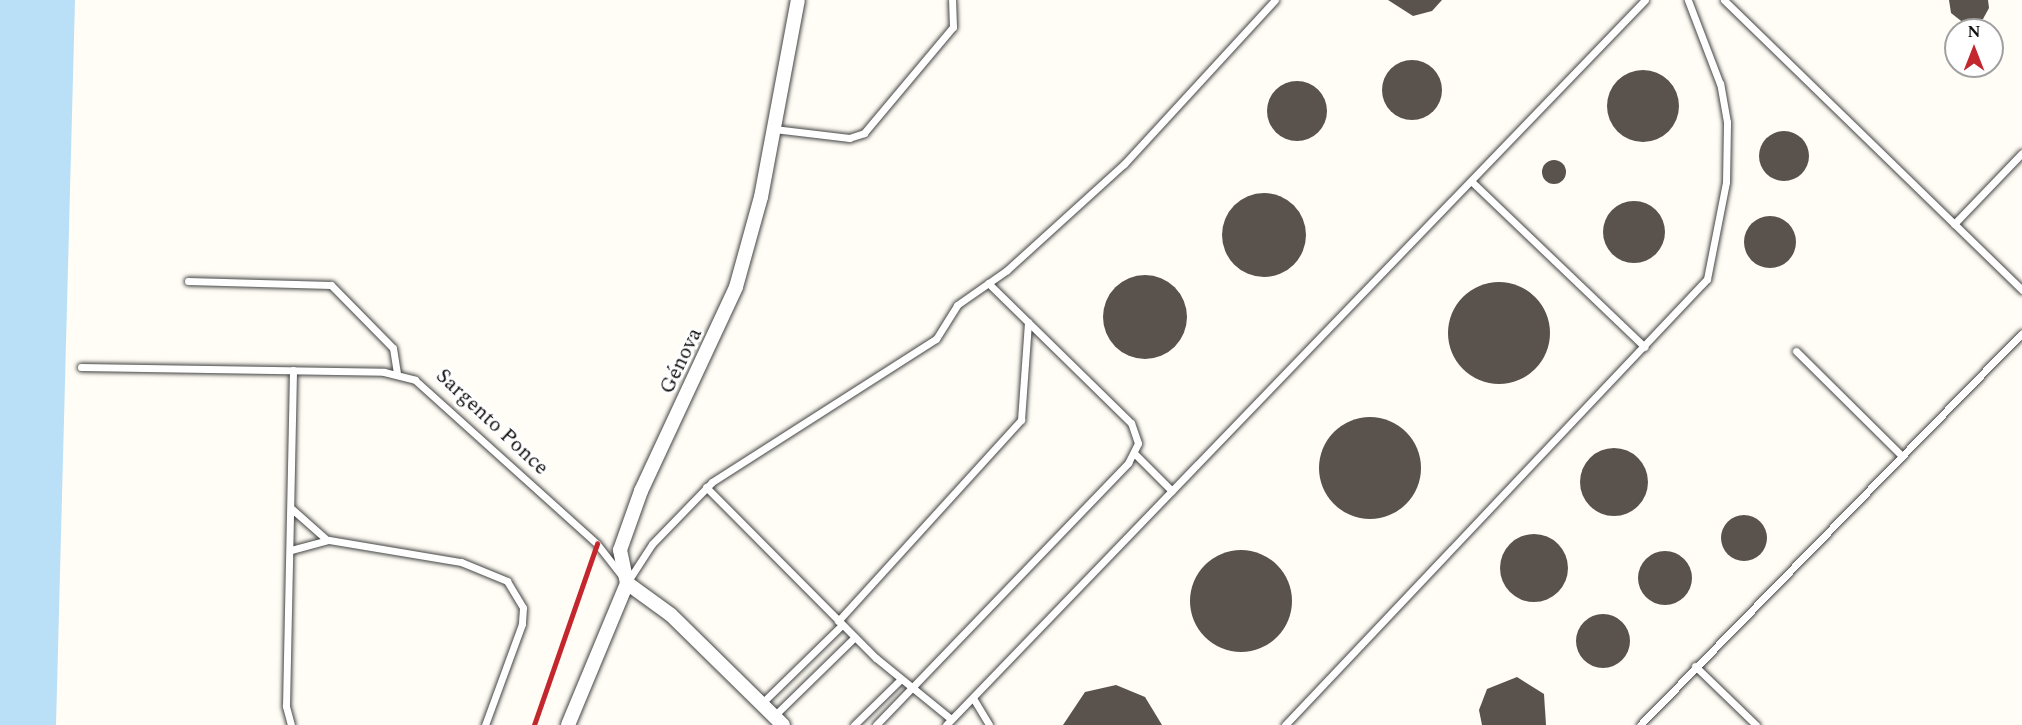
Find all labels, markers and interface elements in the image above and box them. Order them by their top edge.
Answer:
north arrow [1944,18,2004,78]
text: N [1967,20,1981,44]
street label: Génova [654,324,708,398]
street label: Sargento Ponce [431,363,553,481]

